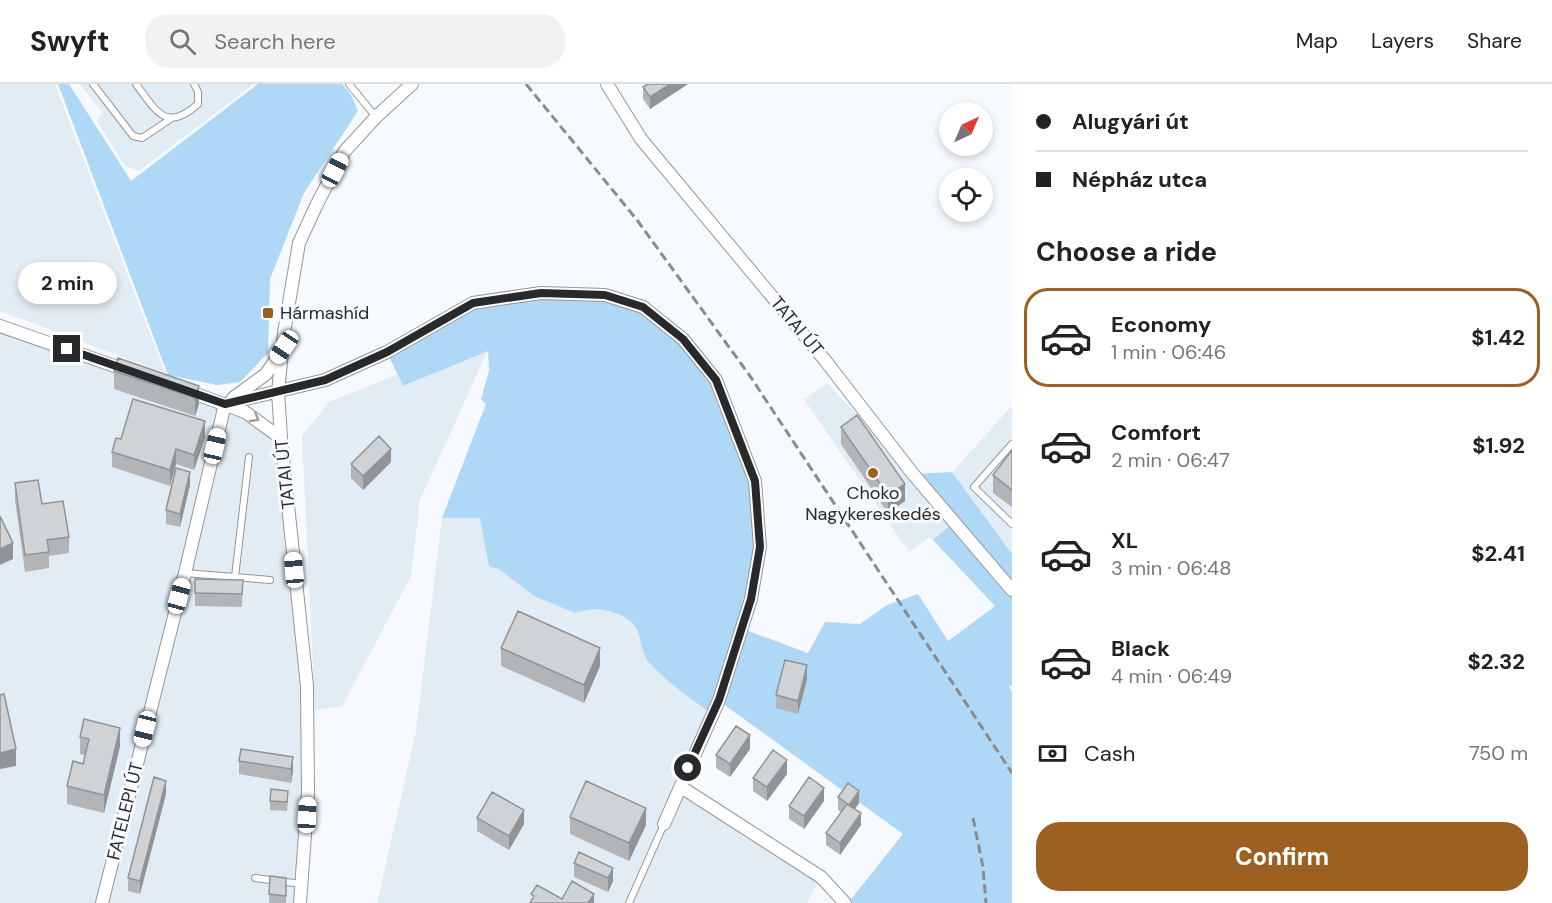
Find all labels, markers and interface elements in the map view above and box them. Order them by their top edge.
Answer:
search box [145,14,565,68]
text: Swyft [30,23,109,60]
icon: search [166,25,199,58]
text: Search here [214,27,336,56]
text: Map [1296,27,1338,55]
text: Layers [1371,27,1434,55]
text: Share [1467,27,1522,55]
north arrow [939,102,993,156]
map controls [939,102,993,222]
text: Alugyári út [1072,107,1189,136]
car [319,150,351,190]
text: Népház utca [1072,165,1207,194]
button: locate [939,168,993,222]
text: Choose a ride [1036,234,1217,269]
callout: 2 min [17,262,116,304]
text: 2 min [41,270,94,296]
street label: TATAI ÚT [765,291,829,361]
place label: Hármashíd [280,301,369,325]
marker: Hármashíd [261,306,275,320]
text: Economy [1111,310,1211,339]
icon: car [1039,311,1093,365]
text: $1.42 [1471,323,1525,352]
car [266,327,302,367]
route end [53,335,80,362]
text: 1 min · 06:46 [1111,339,1226,365]
one-way arrow [249,410,259,422]
text: Comfort [1111,418,1201,447]
icon: car [1039,419,1093,473]
car [202,426,228,466]
text: $1.92 [1472,431,1525,460]
street label: TATAI ÚT [269,438,301,510]
text: 2 min · 06:47 [1111,447,1230,473]
marker: Choko Nagykereskedés [866,466,880,480]
place label: Choko Nagykereskedés [805,481,941,526]
text: XL [1111,526,1138,555]
icon: car [1039,527,1093,581]
text: $2.41 [1471,539,1525,568]
car [283,551,305,589]
text: 3 min · 06:48 [1111,555,1231,581]
car [166,576,192,616]
text: Black [1111,634,1170,663]
icon: car [1039,635,1093,689]
text: $2.32 [1468,647,1525,676]
text: 4 min · 06:49 [1111,663,1232,689]
car [132,709,158,749]
icon: cash [1036,737,1069,770]
text: Cash [1084,739,1135,768]
text: 750 m [1469,740,1528,766]
route start [674,754,701,781]
street label: FATELEPI ÚT [101,760,149,862]
car [297,797,317,833]
button: Confirm [1036,822,1528,891]

